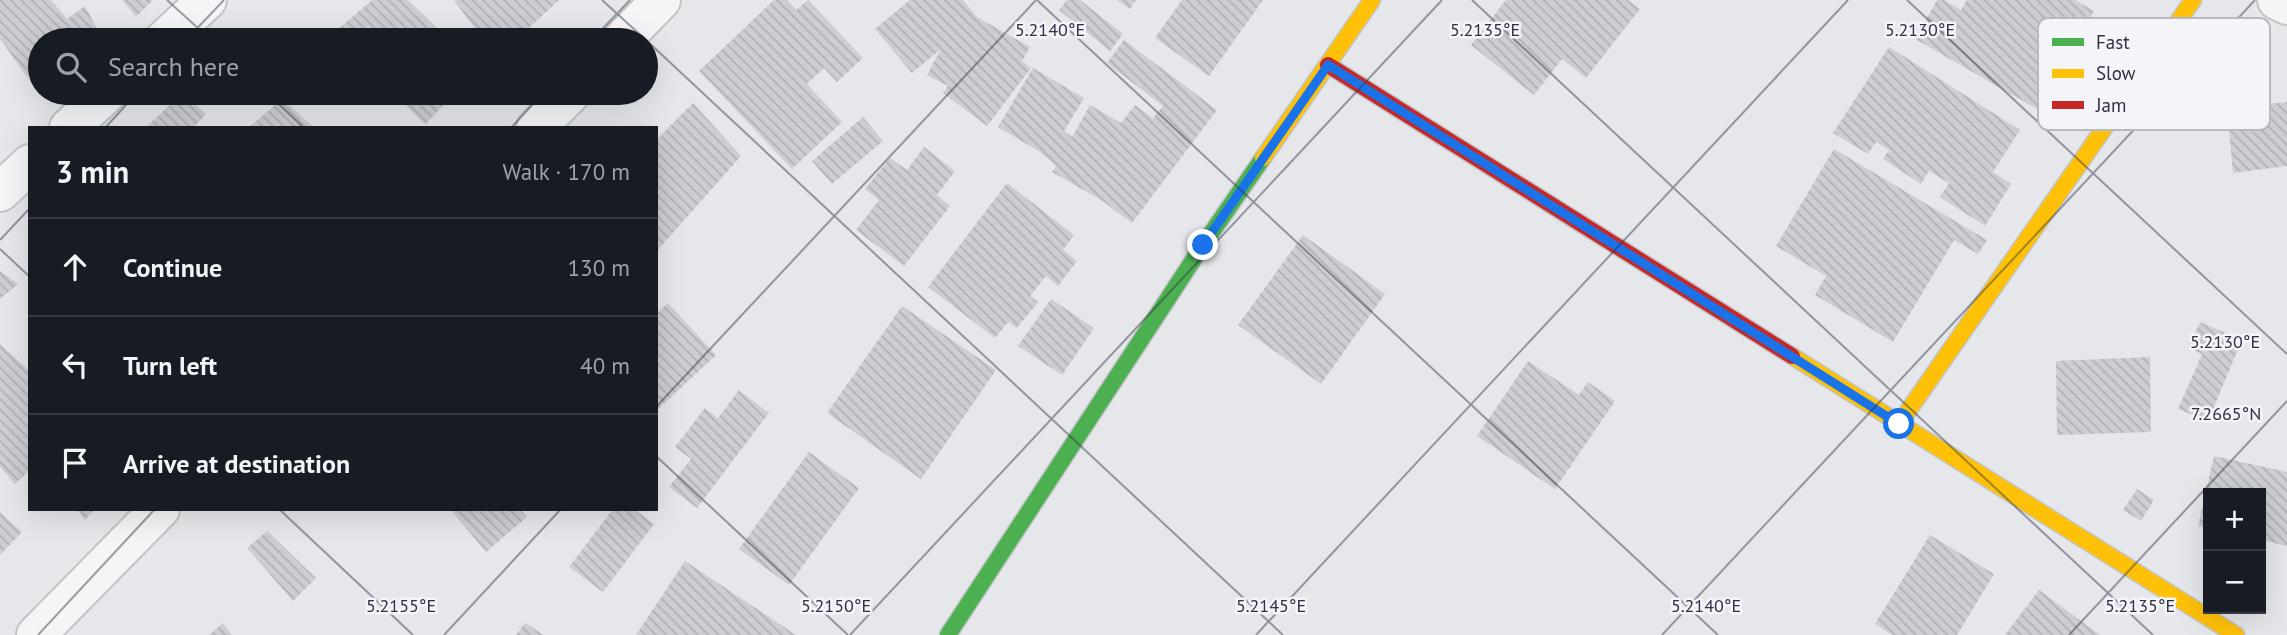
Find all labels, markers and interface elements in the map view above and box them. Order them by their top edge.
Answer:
text: 5.2140°E [1015,18,1085,41]
text: 5.2135°E [1450,18,1520,41]
text: 5.2130°E [1885,18,1955,41]
legend [2038,18,2270,130]
search box [28,28,658,105]
text: Fast [2096,30,2130,54]
icon: search [52,48,90,86]
text: Search here [108,50,239,83]
text: Slow [2096,61,2136,85]
text: Jam [2095,93,2126,117]
text: 3 min [56,152,129,191]
text: Walk · 170 m [503,157,630,186]
route end [1187,229,1218,260]
icon: ahead [56,248,94,286]
text: Continue [123,251,222,284]
text: 130 m [568,253,630,282]
text: 5.2130°E [2190,330,2260,353]
icon: left [56,346,94,384]
text: Turn left [123,349,217,382]
text: 40 m [580,351,630,380]
text: 7.2665°N [2191,402,2261,425]
route start [1883,408,1914,439]
icon: arrive [56,444,94,482]
text: Arrive at destination [123,447,350,480]
map controls [2203,488,2266,614]
button: + [2203,488,2266,551]
button: − [2203,551,2266,614]
text: 5.2155°E [366,594,436,617]
text: 5.2150°E [801,594,871,617]
text: 5.2145°E [1236,594,1306,617]
text: 5.2140°E [1671,594,1741,617]
text: 5.2135°E [2105,594,2175,617]

